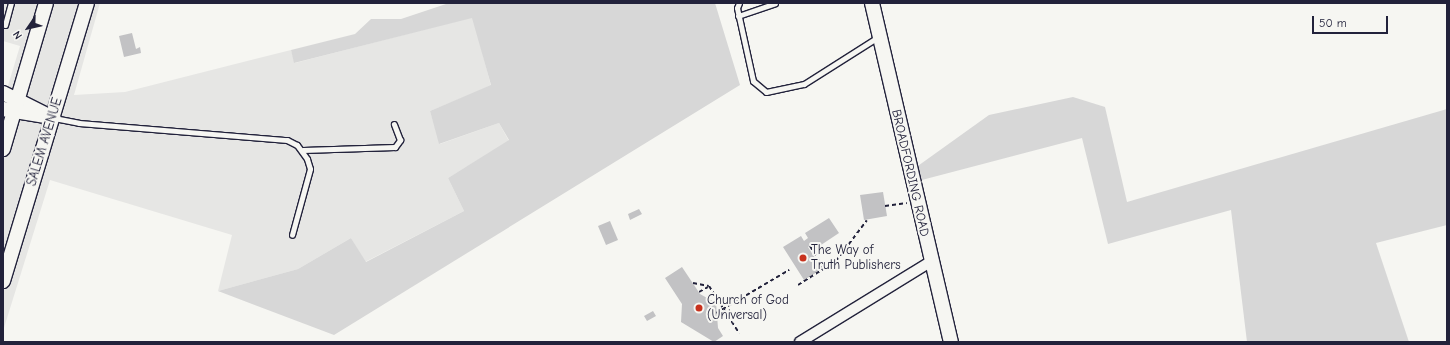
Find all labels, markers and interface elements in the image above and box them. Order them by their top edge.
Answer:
north arrow [8,8,48,48]
scale bar [1314,8,1390,34]
text: 50 m [1319,16,1347,30]
text: N [10,28,25,42]
street label: SALEM AVENUE [24,96,66,188]
street label: BROADFORDING ROAD [888,108,932,238]
place label: The Way of Truth Publishers [811,243,901,274]
marker: The Way of Truth Publishers [798,253,808,263]
place label: Church of God (Universal) [707,293,789,324]
marker: Church of God (Universal) [694,303,704,313]

